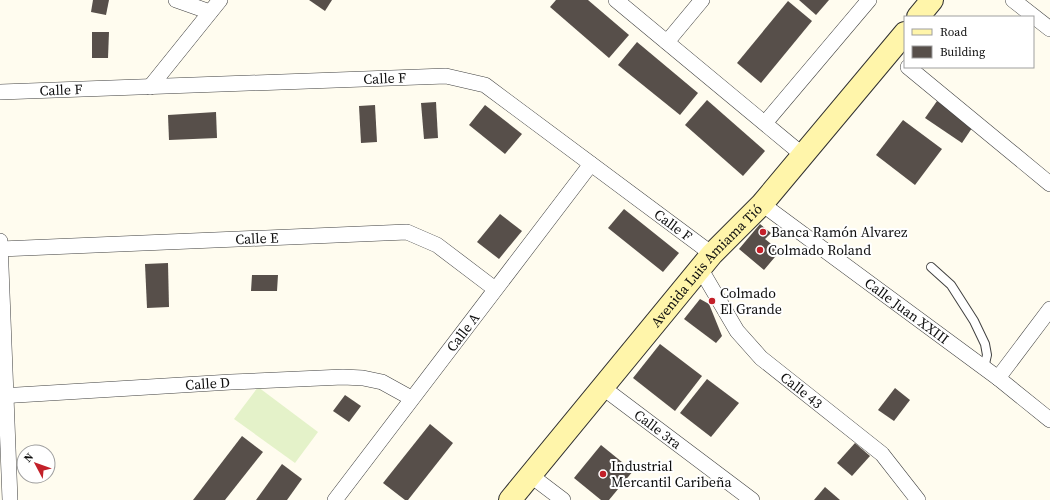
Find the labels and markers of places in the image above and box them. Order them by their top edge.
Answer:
place label: Banca Ramón Alvarez [771,222,908,242]
marker: Banca Ramón Alvarez [758,227,768,237]
place label: Colmado Roland [768,240,871,260]
marker: Colmado Roland [755,245,765,255]
place label: Colmado El Grande [720,283,782,319]
marker: Colmado El Grande [707,296,717,306]
place label: Industrial Mercantil Caribeña [611,456,732,492]
marker: Industrial Mercantil Caribeña [598,469,608,479]

